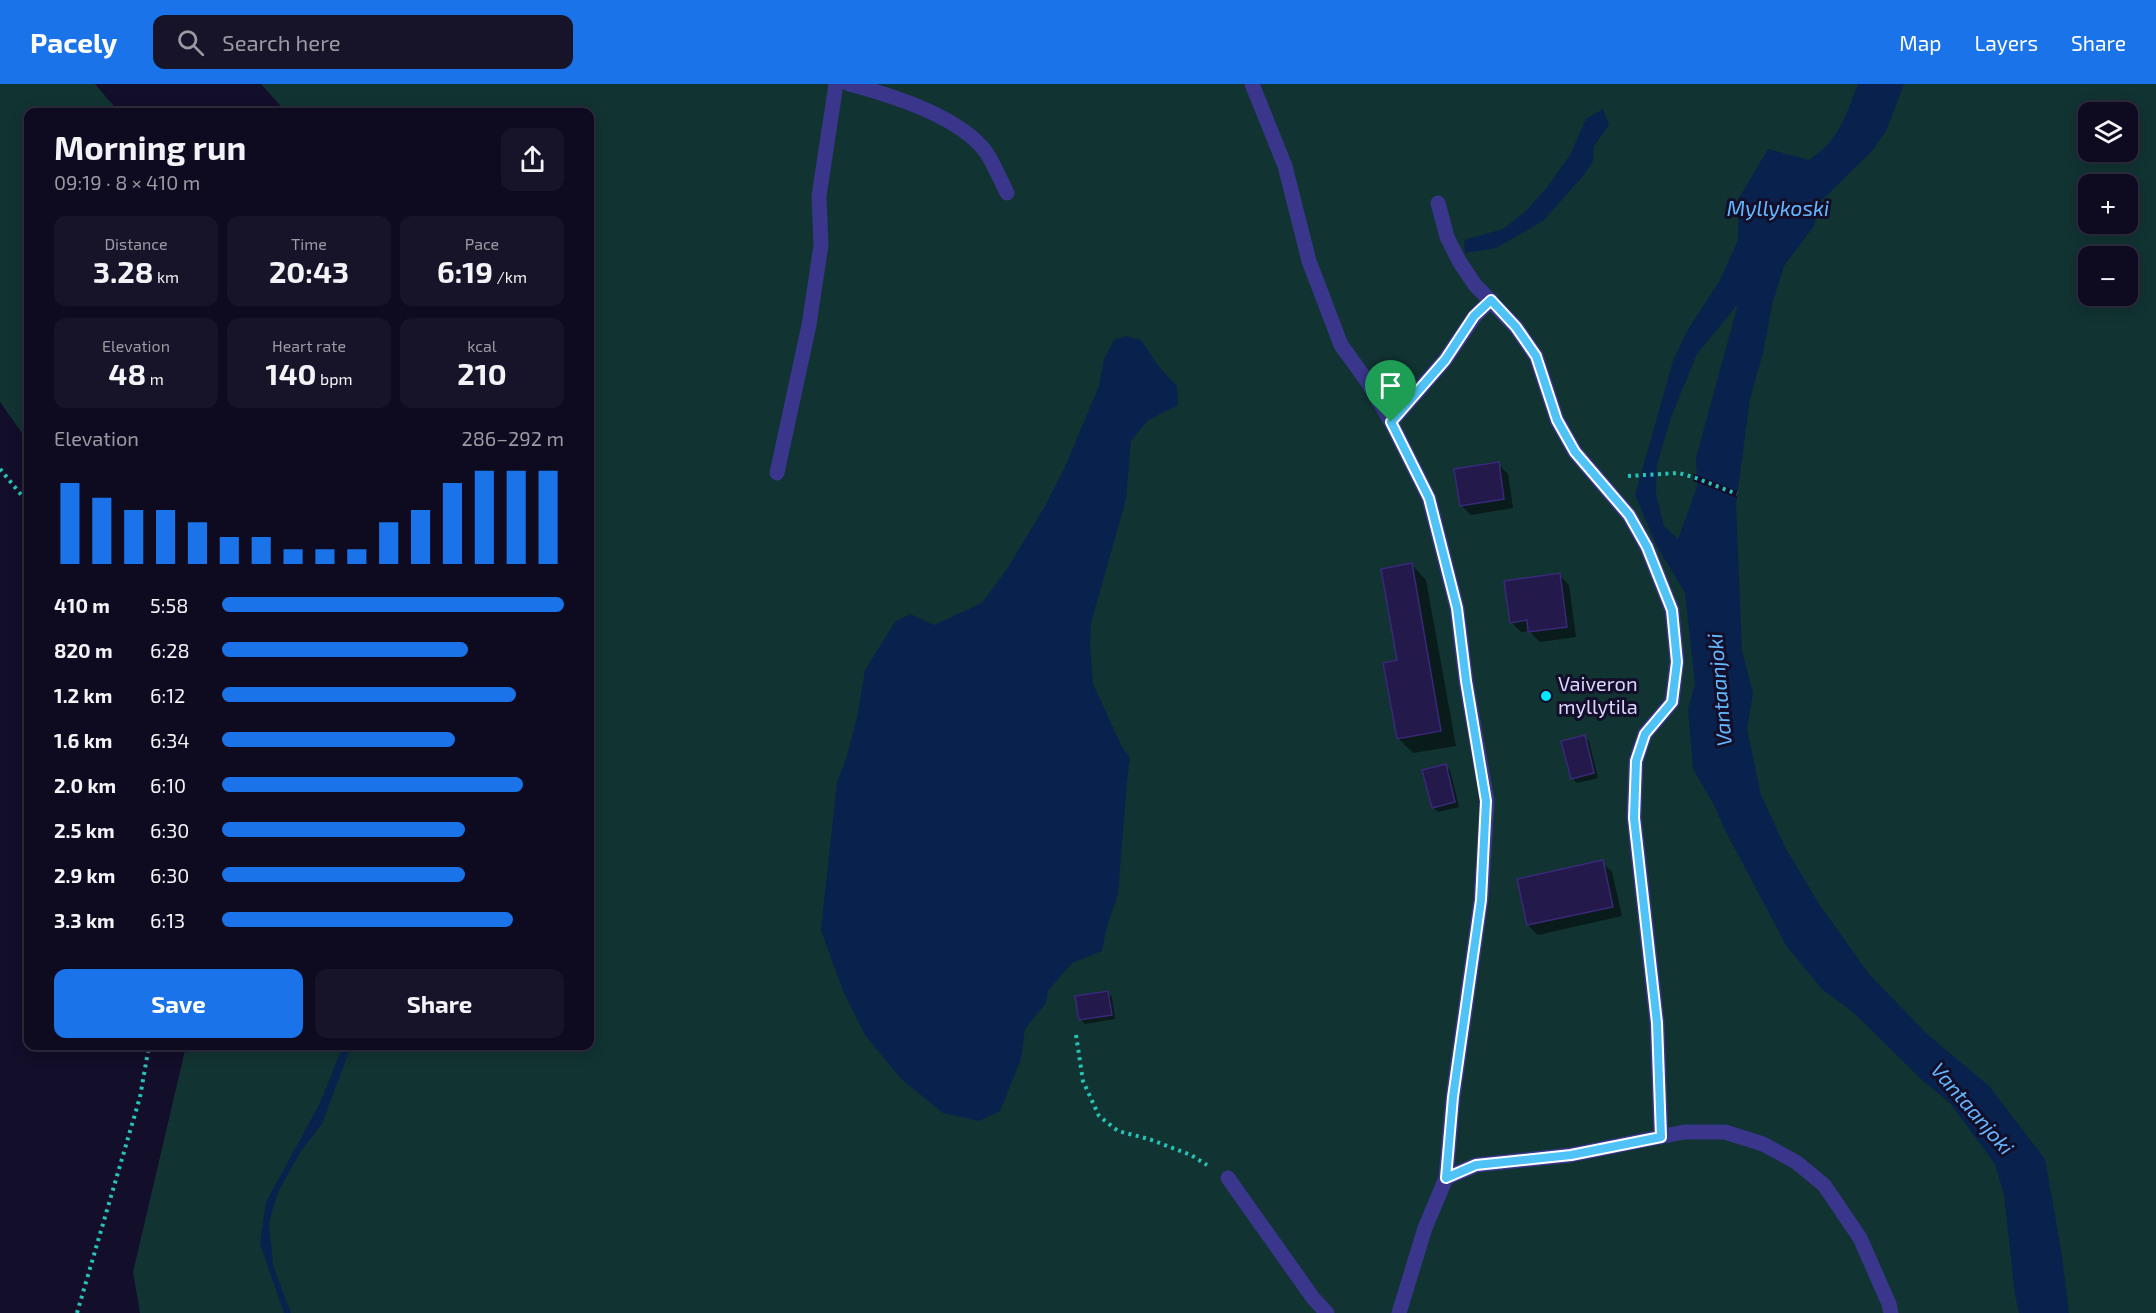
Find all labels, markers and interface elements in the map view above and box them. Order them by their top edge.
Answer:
search box [153,15,573,69]
text: Pacely [30,25,117,59]
icon: search [174,26,207,59]
text: Search here [222,29,341,55]
text: Map [1899,30,1941,55]
text: Layers [1974,30,2038,55]
text: Share [2071,30,2126,55]
map controls [2078,102,2138,306]
button: layers [2078,102,2138,162]
text: Morning run [54,127,246,167]
button: share [501,128,564,191]
text: 09:19 · 8 × 410 m [54,170,200,194]
button: + [2078,174,2138,234]
water label: Myllykoski [1727,195,1829,221]
text: Distance [104,234,168,253]
text: Time [291,234,327,253]
text: Pace [465,234,499,253]
button: − [2078,246,2138,306]
text: 3.28 [93,253,153,289]
text: 20:43 [269,253,349,289]
text: 6:19 [437,253,493,289]
text: km [153,267,179,286]
text: /km [493,267,527,286]
text: Elevation [102,336,170,355]
text: Heart rate [272,336,346,355]
text: kcal [467,336,497,355]
text: 48 [108,355,146,391]
text: 140 [266,355,317,391]
text: 210 [457,355,507,391]
pin [1365,360,1416,422]
text: m [146,369,164,388]
text: bpm [317,369,352,388]
icon: arrive [1374,369,1407,402]
text: Elevation [54,426,139,450]
text: 286–292 m [461,426,564,450]
text: 410 m [54,593,110,617]
text: 5:58 [150,593,188,617]
water label: Vantaanjoki [1701,632,1737,748]
text: 820 m [54,638,113,662]
text: 6:28 [150,638,190,662]
place label: Vaiveron myllytila [1558,671,1638,718]
text: 1.2 km [54,683,112,707]
text: 6:12 [150,683,185,707]
marker: Vaiveron myllytila [1539,689,1553,703]
text: 1.6 km [54,728,112,752]
text: 6:34 [150,728,190,752]
text: 2.0 km [54,773,116,797]
text: 6:10 [150,773,186,797]
text: 2.5 km [54,818,115,842]
text: 6:30 [150,818,189,842]
text: 2.9 km [54,863,115,887]
text: 6:30 [150,863,189,887]
text: 3.3 km [54,908,115,932]
text: 6:13 [150,908,185,932]
button: Save [54,969,303,1038]
button: Share [315,969,564,1038]
water label: Vantaanjoki [1926,1057,2020,1160]

